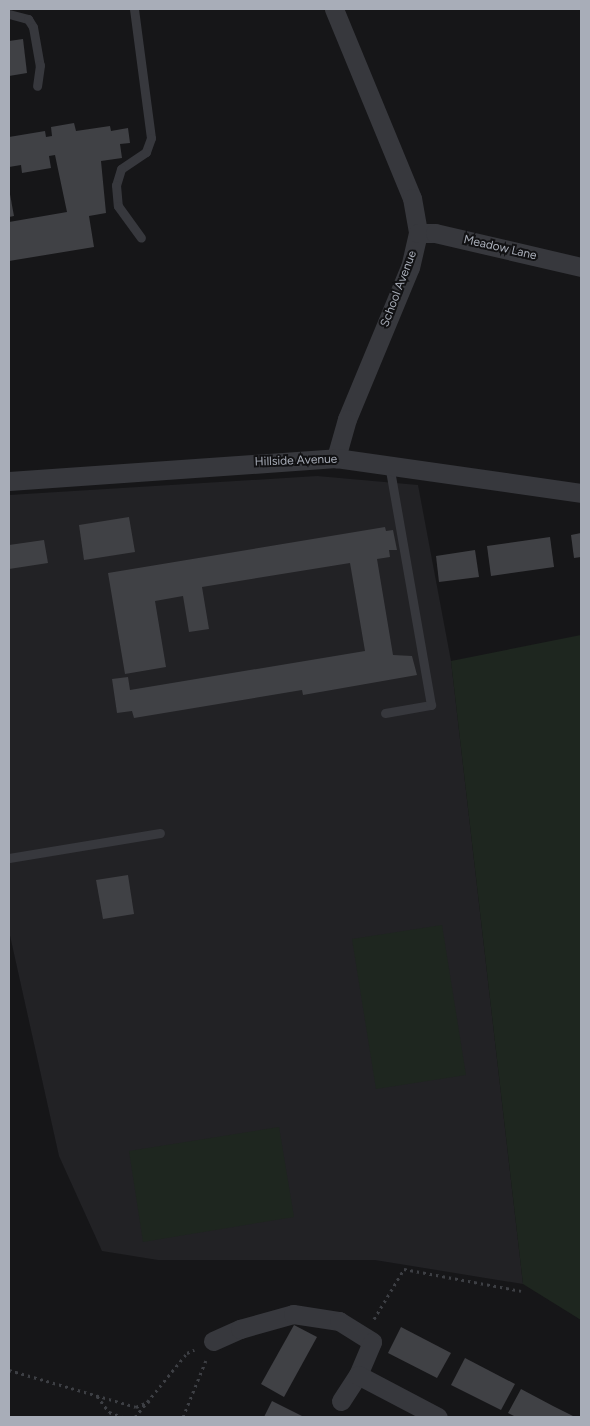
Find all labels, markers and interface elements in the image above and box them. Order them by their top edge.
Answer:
street label: Meadow Lane [462,233,538,263]
street label: School Avenue [378,249,420,329]
street label: Hillside Avenue [254,452,338,470]

